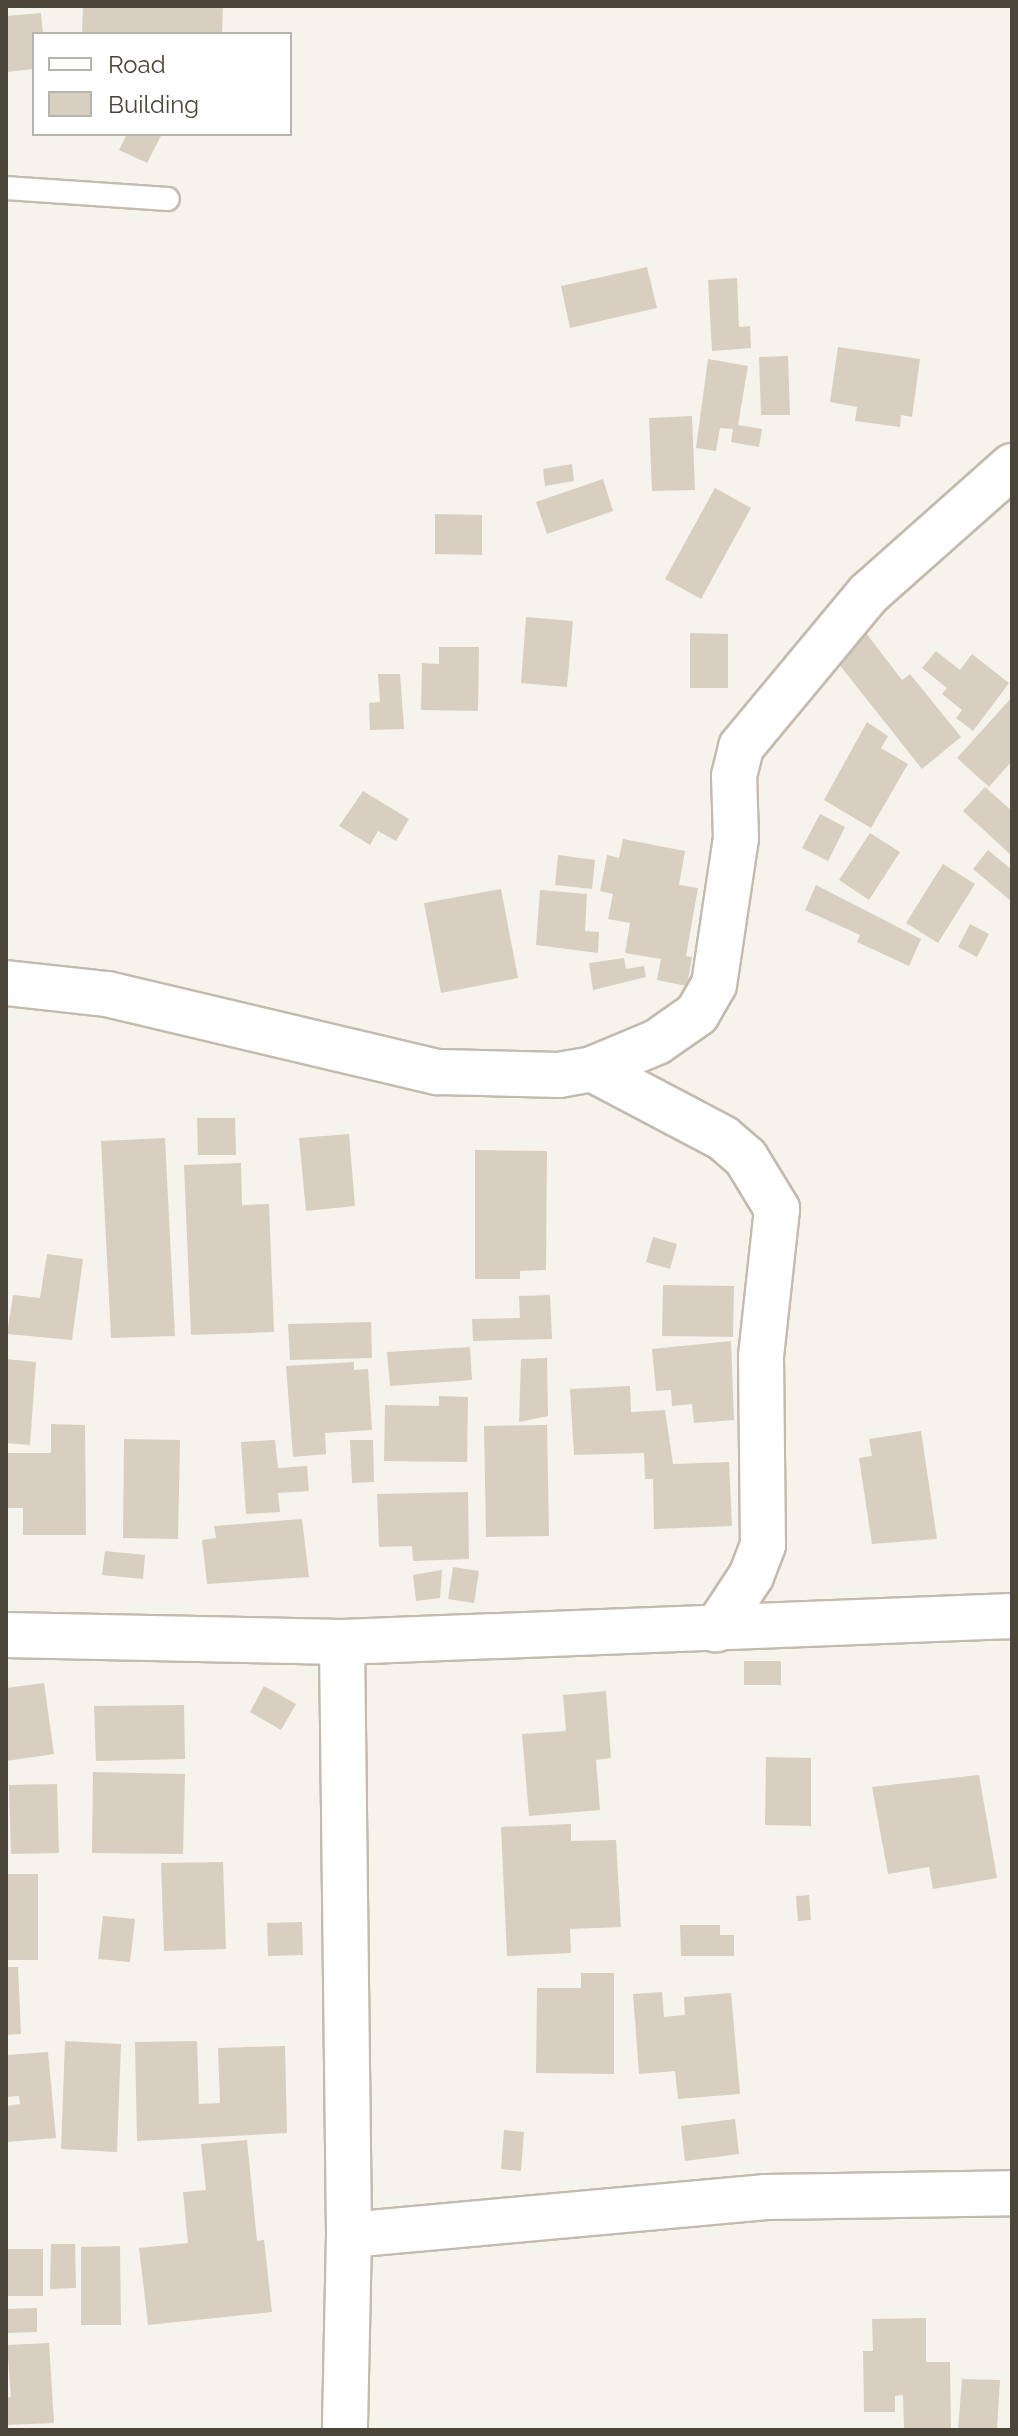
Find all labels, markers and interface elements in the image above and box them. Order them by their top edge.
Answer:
legend [32,32,292,136]
text: Road [108,50,166,79]
text: Building [108,90,199,119]

